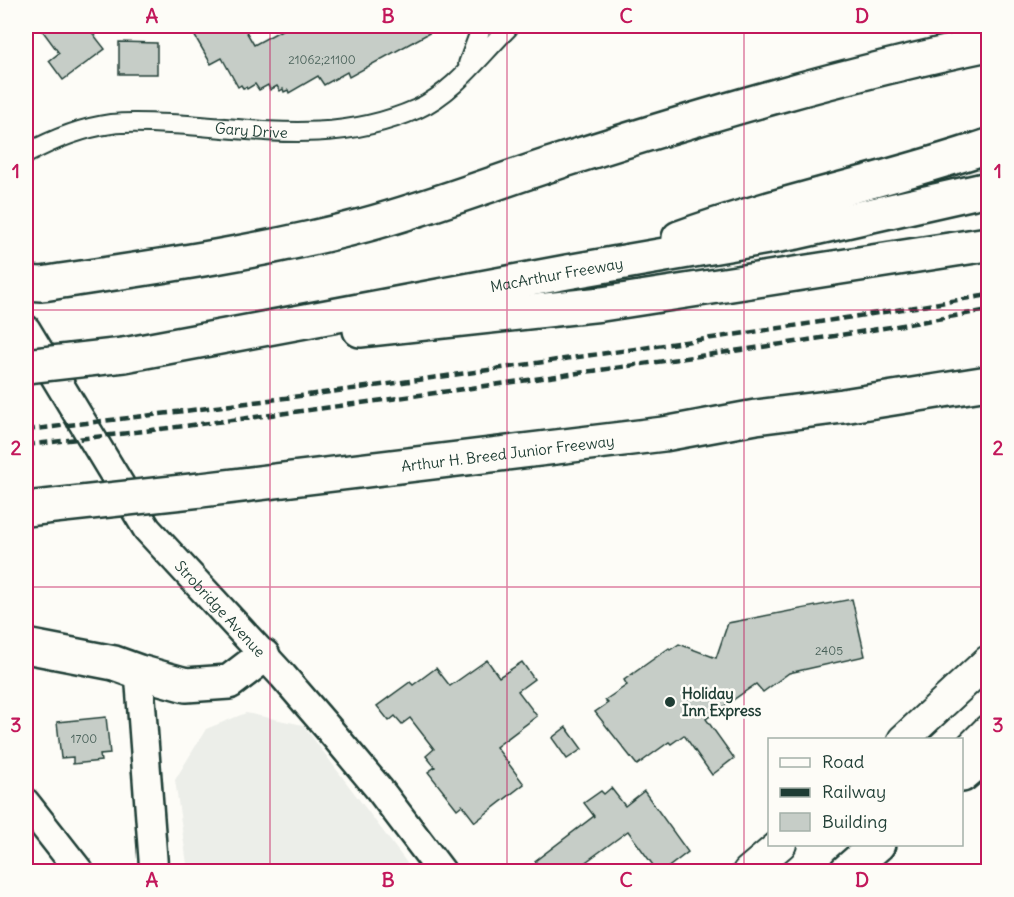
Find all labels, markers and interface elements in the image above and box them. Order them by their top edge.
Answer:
text: A [146,3,159,28]
text: B [381,3,395,28]
text: C [619,3,633,28]
text: D [855,3,869,28]
house number: 21062;21100 [288,52,356,67]
street label: Gary Drive [214,118,288,141]
text: 1 [12,158,20,183]
text: 1 [994,158,1002,183]
street label: MacArthur Freeway [489,253,624,296]
street label: Arthur H. Breed Junior Freeway [400,431,615,475]
text: 2 [11,435,22,460]
text: 2 [993,435,1004,460]
street label: Strobridge Avenue [171,556,270,661]
house number: 2405 [815,643,843,658]
place label: Holiday Inn Express [682,684,762,721]
marker: Holiday Inn Express [663,695,677,709]
text: 3 [10,712,22,737]
text: 3 [992,712,1004,737]
house number: 1700 [71,731,97,746]
legend [768,738,963,846]
text: Road [822,750,865,773]
text: Railway [822,780,886,803]
text: Building [822,810,887,833]
text: A [146,867,159,892]
text: B [381,867,395,892]
text: C [619,867,633,892]
text: D [855,867,869,892]

